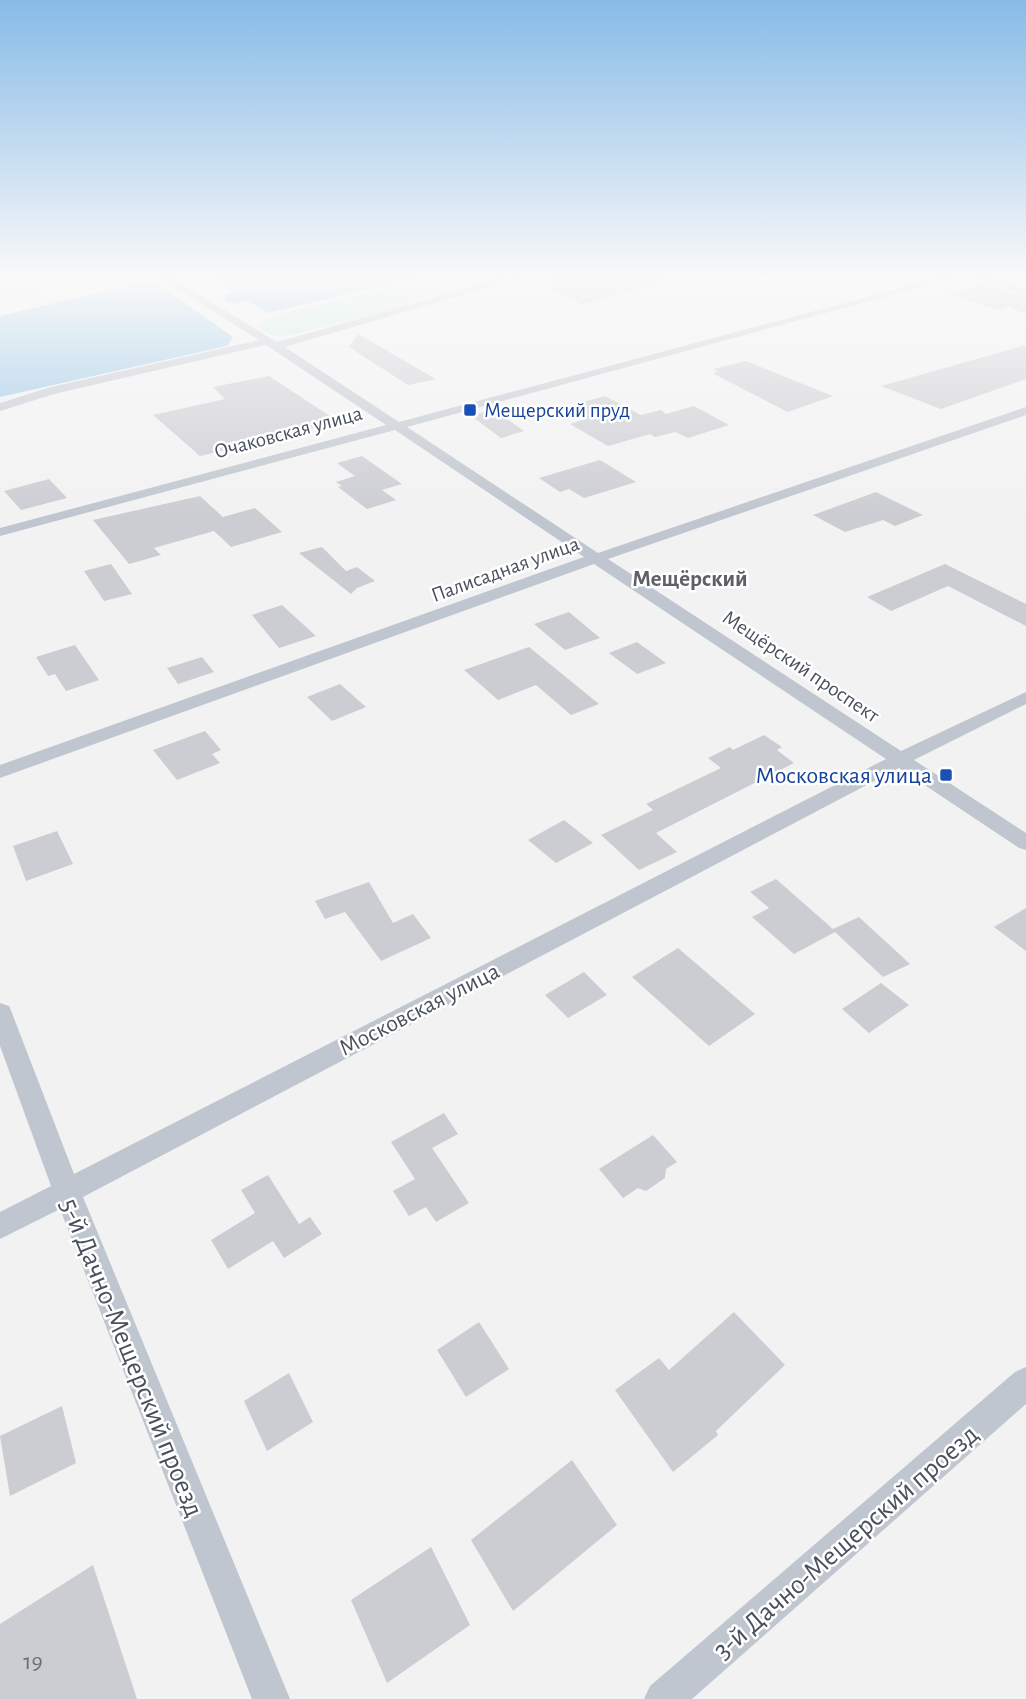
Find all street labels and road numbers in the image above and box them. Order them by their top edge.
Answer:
street label: Очаковская улица [212,403,365,462]
street label: Палисадная улица [428,533,582,606]
street label: Мещёрский проспект [719,606,883,727]
street label: Московская улица [335,959,504,1061]
street label: 5-й Дачно-Мещерский проезд [54,1194,208,1521]
street label: 3-й Дачно-Мещерский проезд [708,1420,984,1665]

